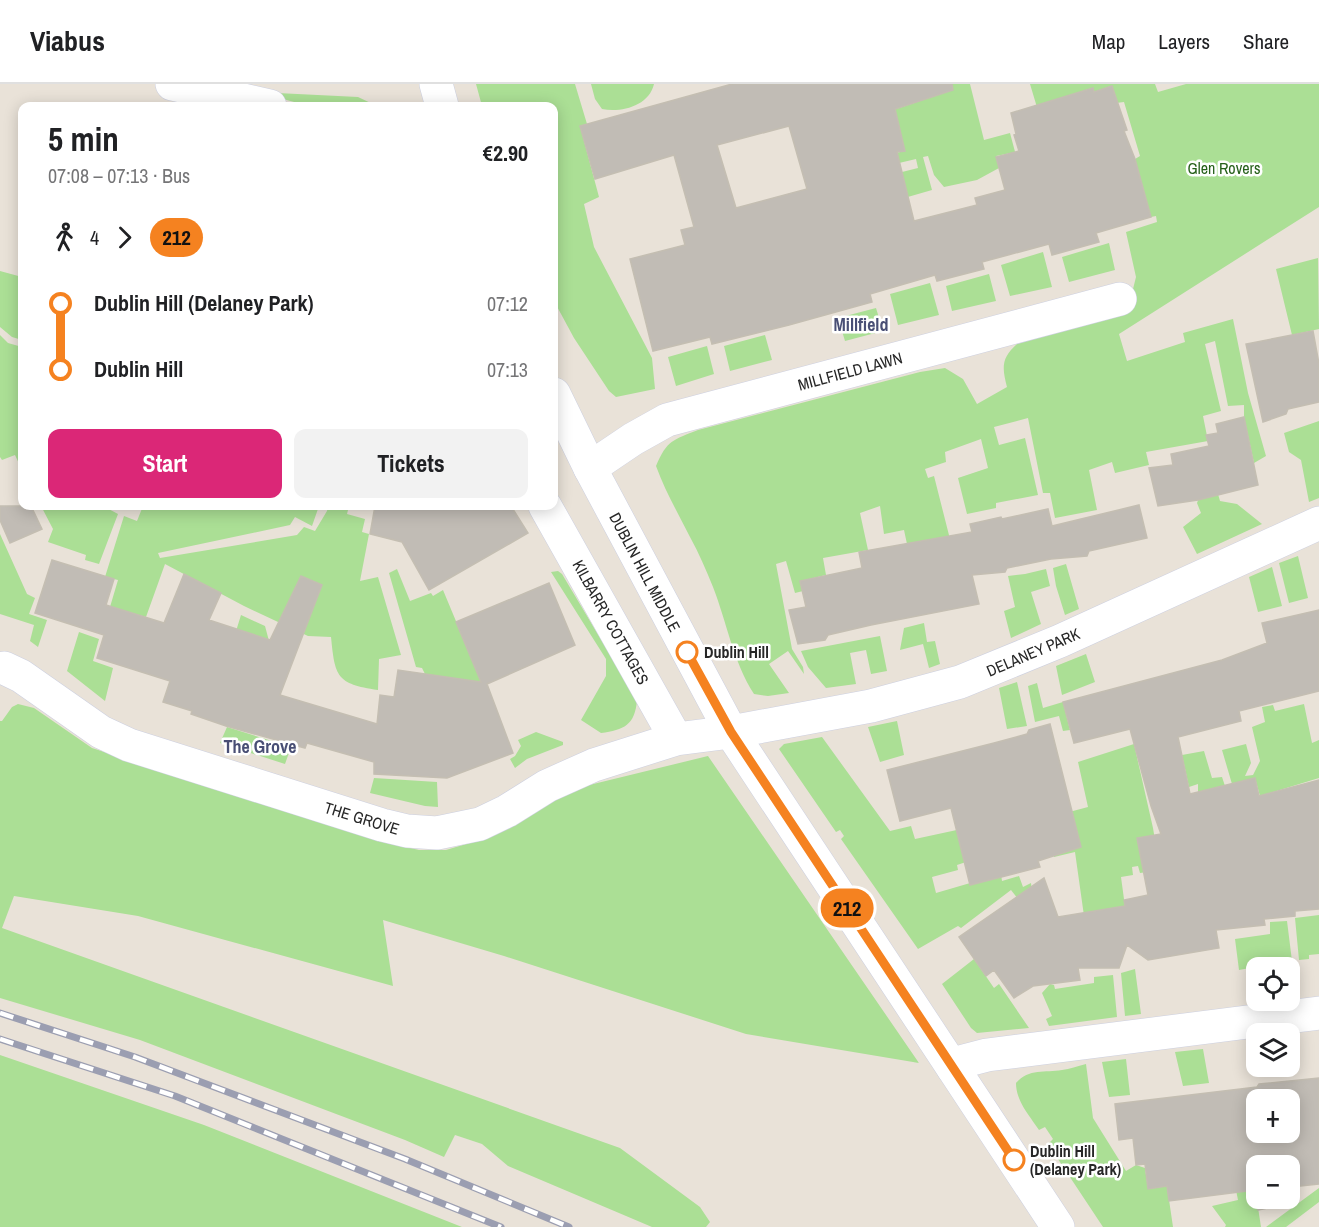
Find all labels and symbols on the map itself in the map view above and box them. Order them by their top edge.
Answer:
park label: Glen Rovers [1188,157,1260,179]
district label: Millfield [834,312,888,337]
street label: MILLFIELD LAWN [795,346,905,396]
street label: DUBLIN HILL MIDDLE [604,508,686,636]
street label: KILBARRY COTTAGES [568,556,655,688]
street label: DELANEY PARK [983,622,1083,682]
marker: Dublin Hill [676,641,698,663]
place label: Dublin Hill [704,641,769,663]
district label: The Grove [223,734,297,759]
street label: THE GROVE [322,796,402,840]
line badge: 212 [812,888,882,928]
place label: Dublin Hill (Delaney Park) [1030,1140,1121,1180]
marker: Dublin Hill (Delaney Park) [1003,1149,1025,1171]

